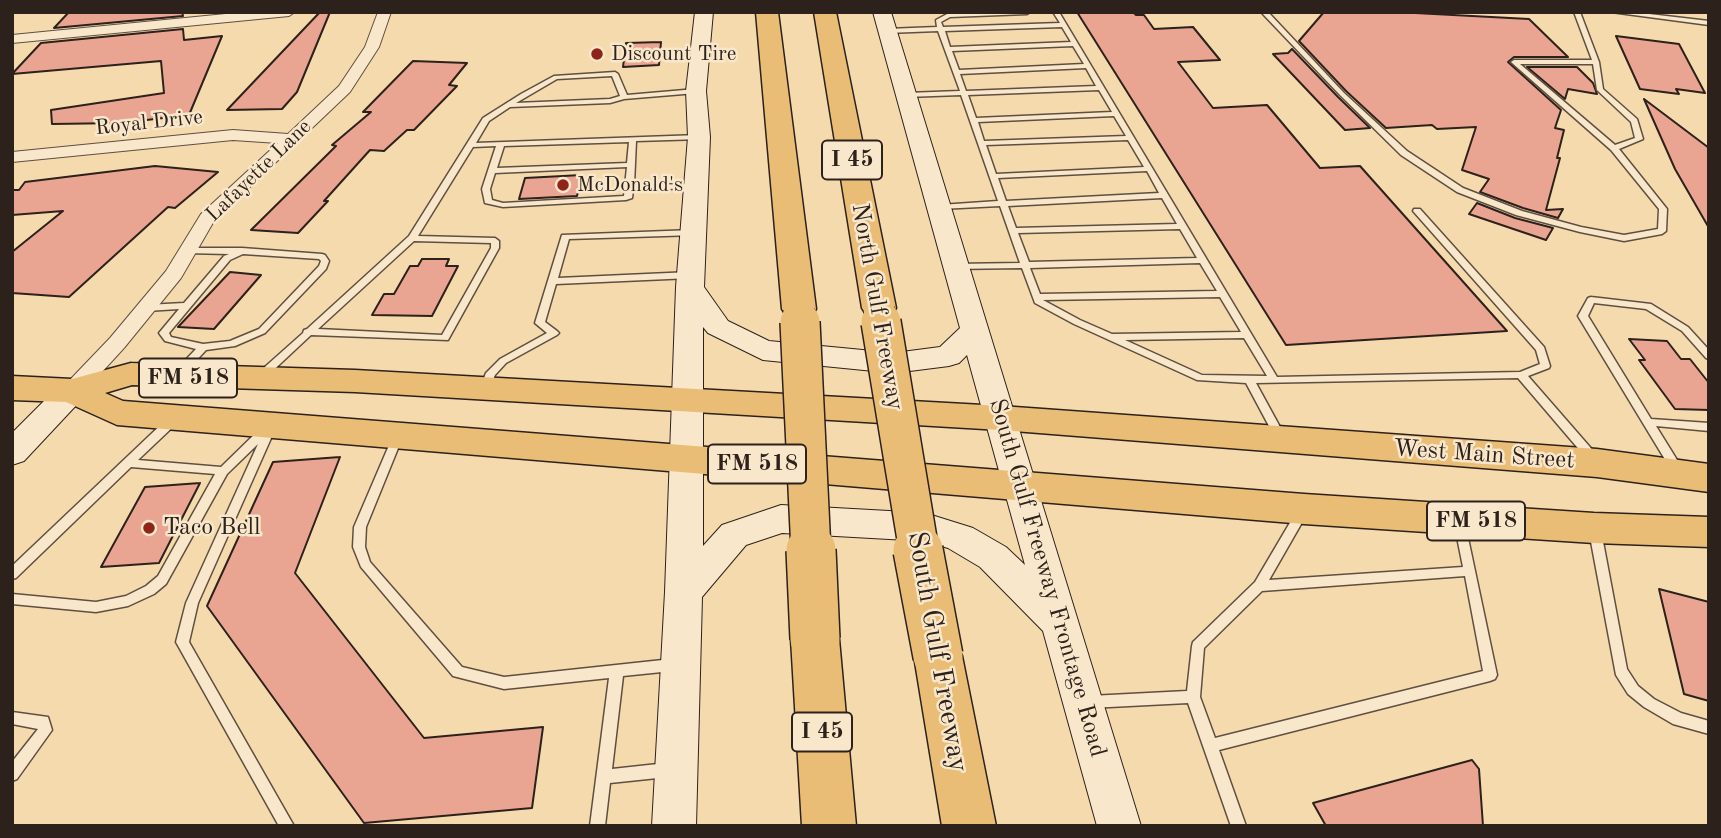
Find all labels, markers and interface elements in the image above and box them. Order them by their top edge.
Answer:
place label: Discount Tire [611,41,736,67]
marker: Discount Tire [589,46,605,62]
street label: Royal Drive [94,105,204,141]
street label: Lafayette Lane [201,114,317,228]
road number: I 45 [822,140,882,180]
place label: McDonald's [577,172,683,198]
marker: McDonald's [555,177,571,193]
street label: North Gulf Freeway [845,201,909,413]
road number: FM 518 [139,358,237,398]
street label: South Gulf Freeway Frontage Road [982,396,1112,760]
street label: West Main Street [1392,434,1576,476]
road number: FM 518 [708,445,806,484]
road number: FM 518 [1427,502,1525,540]
place label: Taco Bell [163,514,260,542]
marker: Taco Bell [141,520,157,536]
street label: South Gulf Freeway [899,529,975,775]
road number: I 45 [792,712,852,752]

